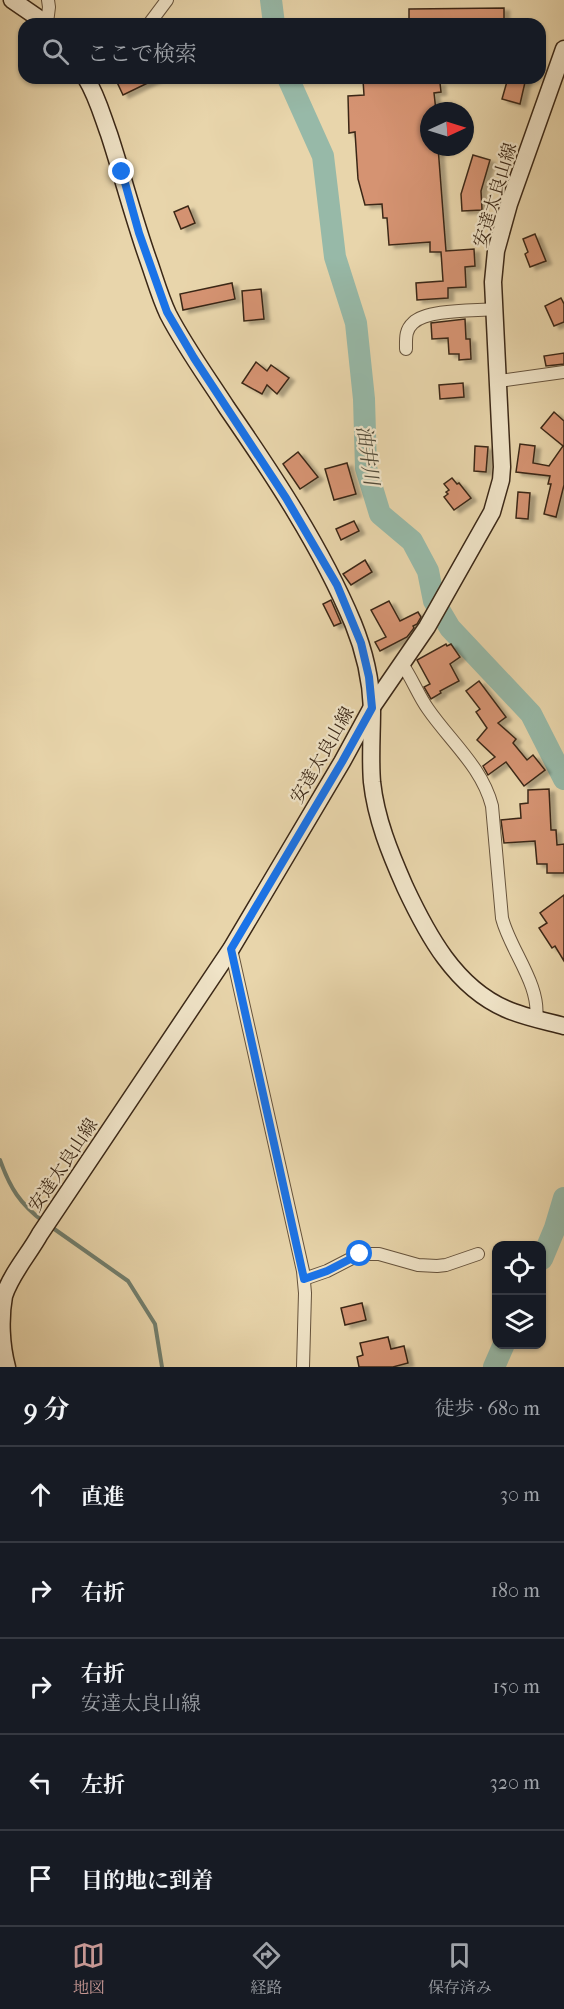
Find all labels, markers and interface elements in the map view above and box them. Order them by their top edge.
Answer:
search box [18,18,546,84]
icon: search [39,35,72,68]
text: ここで検索 [87,41,197,67]
north arrow [420,102,474,156]
street label: 安達太良山線 [470,140,521,250]
route end [108,158,134,184]
water label: 油井川 [352,424,383,488]
street label: 安達太良山線 [286,703,359,807]
street label: 安達太良山線 [25,1115,102,1216]
route start [346,1240,372,1266]
map controls [492,1241,546,1349]
button: locate [492,1241,546,1295]
button: layers [492,1295,546,1349]
text: 9 分 [24,1394,69,1425]
text: 徒歩 · 680 m [435,1397,540,1420]
icon: ahead [24,1478,57,1511]
text: 30 m [500,1483,540,1506]
text: 直進 [81,1484,125,1510]
icon: right [24,1574,57,1607]
text: 180 m [491,1579,540,1602]
text: 右折 [81,1580,125,1606]
text: 右折 [81,1661,125,1687]
icon: right [24,1670,57,1703]
text: 150 m [492,1675,540,1698]
text: 安達太良山線 [81,1692,201,1715]
icon: left [24,1766,57,1799]
text: 320 m [490,1771,540,1794]
text: 左折 [81,1772,125,1798]
icon: arrive [24,1862,57,1895]
text: 目的地に到着 [81,1868,213,1894]
tab: 地図 [72,1939,105,1998]
tab: 経路 [250,1939,283,1998]
tab: 保存済み [428,1939,492,1998]

